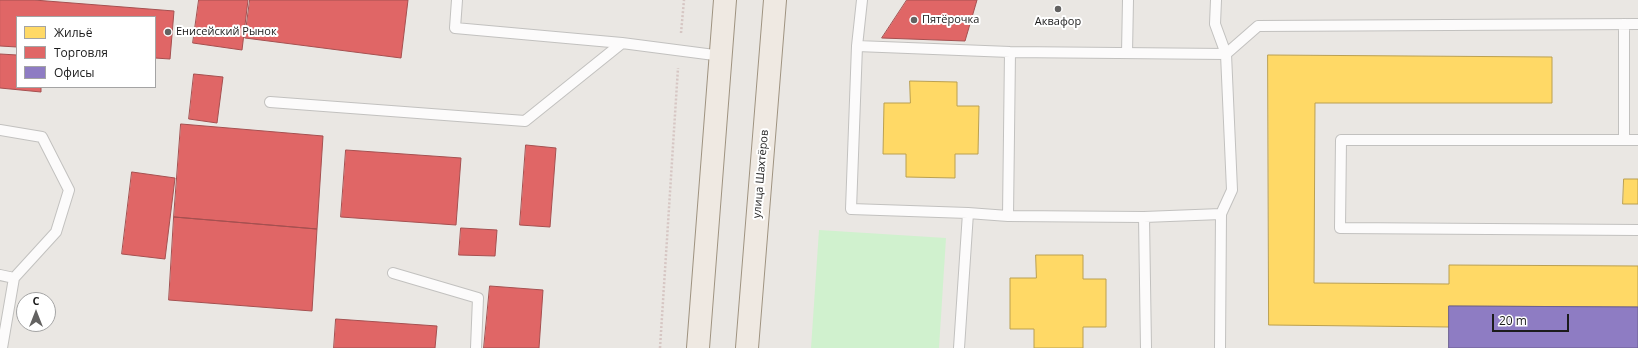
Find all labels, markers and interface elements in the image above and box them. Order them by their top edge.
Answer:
marker: Аквафор [1053,4,1063,14]
place label: Пятёрочка [922,13,979,27]
marker: Пятёрочка [909,15,919,25]
place label: Аквафор [1035,15,1081,29]
legend [16,16,156,88]
text: Жильё [54,24,92,41]
place label: Енисейский Рынок [176,25,277,39]
marker: Енисейский Рынок [163,27,173,37]
text: Торговля [54,44,108,61]
text: Офисы [54,64,95,81]
street label: улица Шахтёров [751,129,771,219]
north arrow [16,292,56,332]
text: С [32,293,40,308]
scale bar [1494,306,1571,332]
text: 20 m [1499,312,1527,329]

